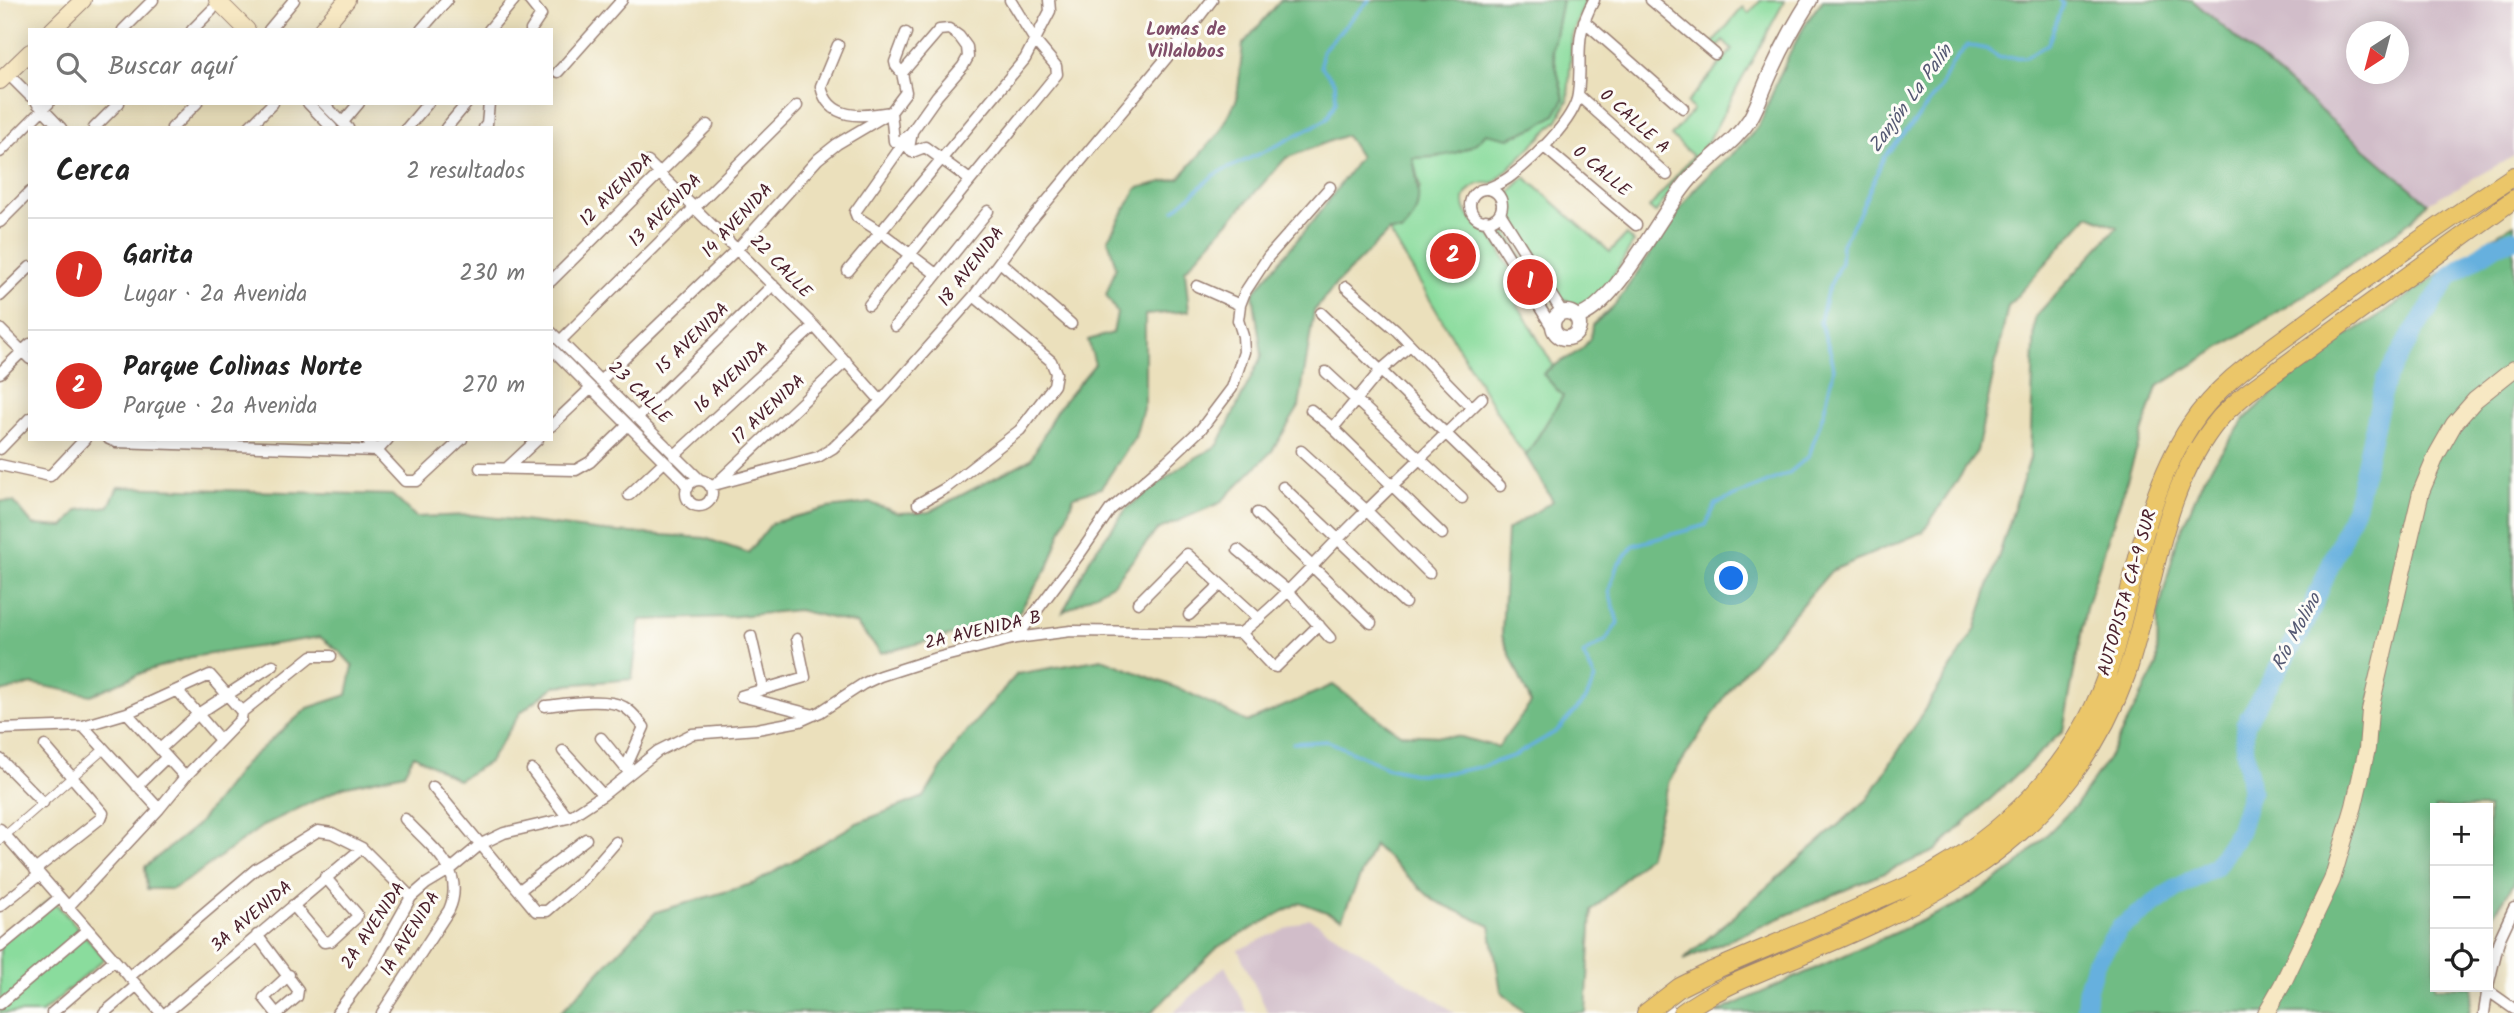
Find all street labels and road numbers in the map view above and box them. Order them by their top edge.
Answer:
street label: 0 CALLE A [1592,82,1676,162]
street label: 0 CALLE [1566,139,1637,205]
street label: 12 AVENIDA [573,146,661,234]
street label: 13 AVENIDA [622,167,710,255]
street label: 14 AVENIDA [695,177,781,265]
street label: 18 AVENIDA [931,221,1013,313]
street label: 22 CALLE [742,228,819,306]
street label: 15 AVENIDA [649,296,737,382]
street label: 16 AVENIDA [688,335,776,421]
street label: 23 CALLE [601,355,678,432]
street label: 17 AVENIDA [725,368,813,452]
street label: AUTOPISTA CA-9 SUR [2090,506,2166,680]
street label: 2A AVENIDA B [922,604,1044,658]
street label: 3A AVENIDA [204,874,300,960]
street label: 2A AVENIDA [334,876,414,976]
street label: 1A AVENIDA [373,886,449,982]

